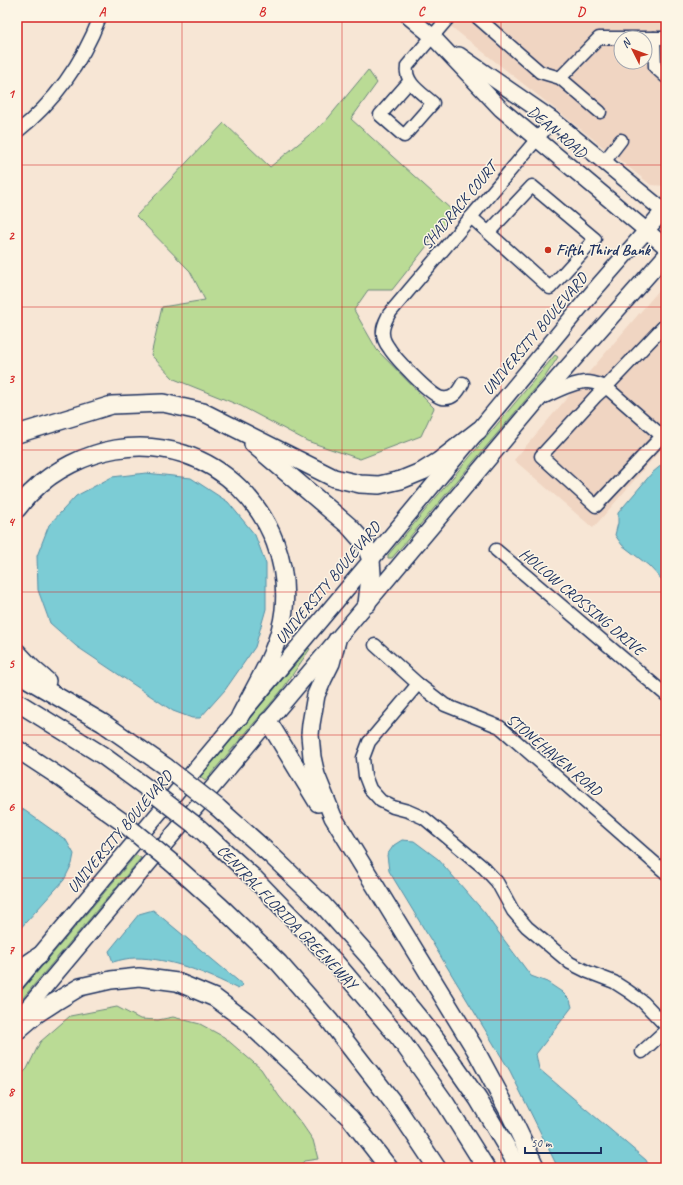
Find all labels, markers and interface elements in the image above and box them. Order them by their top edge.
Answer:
text: A [99,4,107,20]
text: B [259,4,267,20]
text: C [418,4,426,20]
text: D [577,4,586,20]
north arrow [613,30,653,70]
text: N [618,34,635,51]
text: 1 [8,86,16,102]
street label: DEAN ROAD [523,101,592,164]
street label: SHADRACK COURT [417,155,504,254]
text: 2 [8,228,15,244]
place label: Fifth Third Bank [556,240,652,260]
marker: Fifth Third Bank [543,245,553,255]
street label: UNIVERSITY BOULEVARD [478,267,593,399]
text: 3 [8,371,15,387]
text: 4 [8,514,16,530]
street label: UNIVERSITY BOULEVARD [271,516,386,648]
street label: HOLLOW CROSSING DRIVE [515,544,650,662]
text: 5 [8,656,15,672]
street label: STONEHAVEN ROAD [502,709,607,802]
street label: UNIVERSITY BOULEVARD [63,765,178,897]
text: 6 [8,799,15,815]
street label: CENTRAL FLORIDA GREENEWAY [213,841,363,996]
text: 7 [8,942,15,958]
text: 8 [8,1084,16,1100]
scale bar [525,1129,601,1155]
text: 50 m [531,1135,553,1151]

